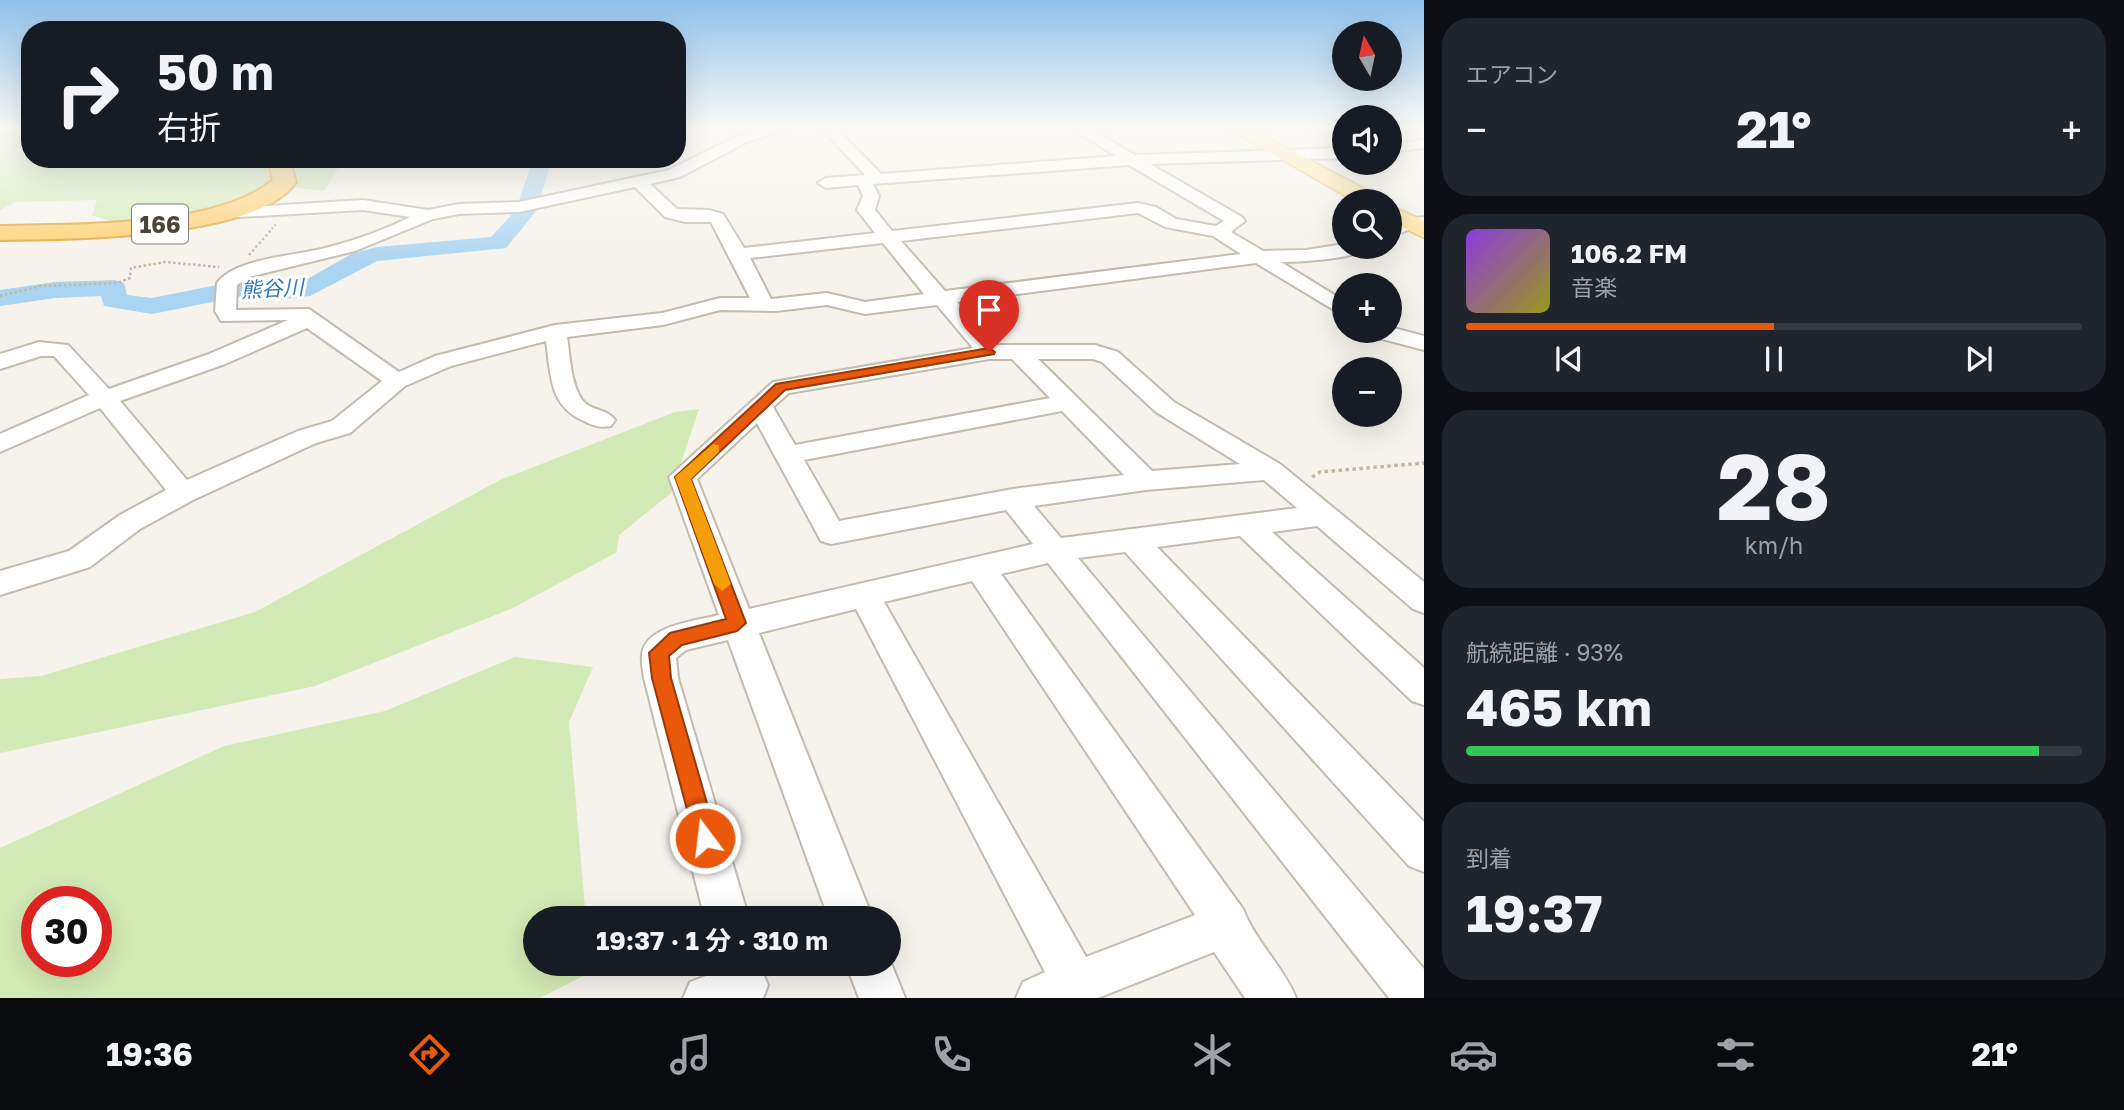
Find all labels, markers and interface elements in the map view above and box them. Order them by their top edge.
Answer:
north arrow [1332,21,1402,91]
map controls [1332,21,1402,427]
text: 50 m [157,42,274,101]
icon: right [42,49,133,140]
text: エアコン [1466,60,1558,88]
text: 21° [1736,97,1812,159]
button: sound [1332,105,1402,175]
text: − [1466,107,1487,152]
text: + [2061,107,2082,152]
text: 右折 [157,108,221,146]
button: search [1332,189,1402,259]
road number: 166 [132,204,188,244]
text: 106.2 FM [1571,238,1687,269]
water label: 熊谷川 [240,273,306,303]
button: + [1332,273,1402,343]
text: 音楽 [1571,273,1617,301]
pin [959,280,1019,352]
icon: arrive [970,291,1008,329]
icon: previous [1550,340,1588,378]
icon: pause [1755,340,1793,378]
icon: next [1960,340,1998,378]
button: − [1332,357,1402,427]
text: 28 [1717,431,1831,540]
text: km/h [1745,531,1803,559]
text: 航続距離 · 93% [1466,638,1623,666]
text: 465 km [1466,675,1652,737]
position arrow [668,801,742,875]
text: 到着 [1466,844,1512,872]
text: 19:37 [1466,881,1603,943]
speed limit sign: 30 [21,886,112,977]
text: 19:37 · 1 分 · 310 m [596,925,828,956]
icon: directions [405,1030,454,1079]
icon: music [666,1030,715,1079]
icon: phone [927,1030,976,1079]
icon: climate [1188,1030,1237,1079]
icon: car [1449,1030,1498,1079]
icon: filters [1711,1030,1760,1079]
text: 19:36 [106,1035,193,1073]
text: 21° [1972,1035,2018,1073]

